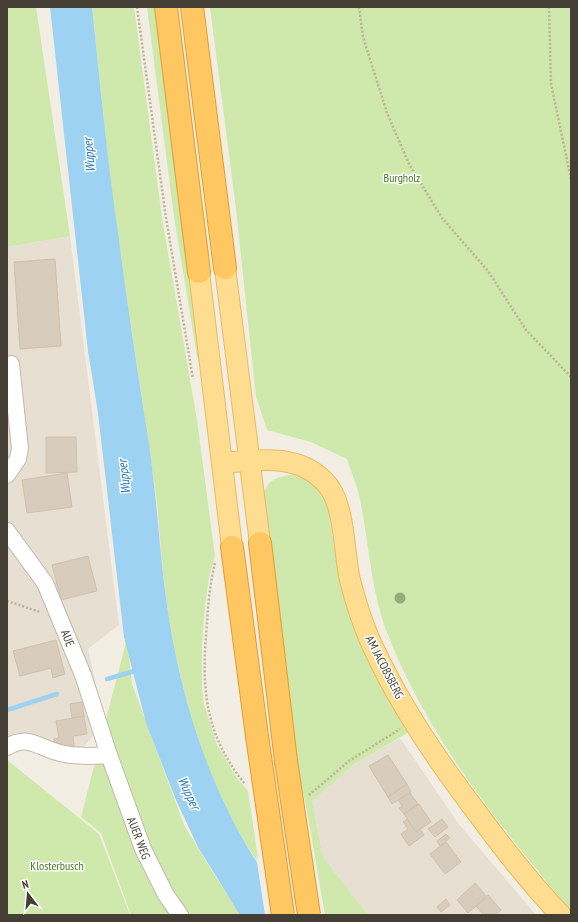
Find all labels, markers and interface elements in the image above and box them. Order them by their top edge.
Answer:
water label: Wupper [79,135,99,173]
park label: Burgholz [384,170,420,185]
water label: Wupper [114,457,134,495]
street label: AUE [58,627,78,649]
street label: AM JACOBSBERG [363,633,407,701]
water label: Wupper [174,774,205,814]
street label: AUER WEG [124,815,154,861]
park label: Klosterbusch [30,858,84,873]
north arrow [8,874,48,914]
text: N [20,877,30,892]

